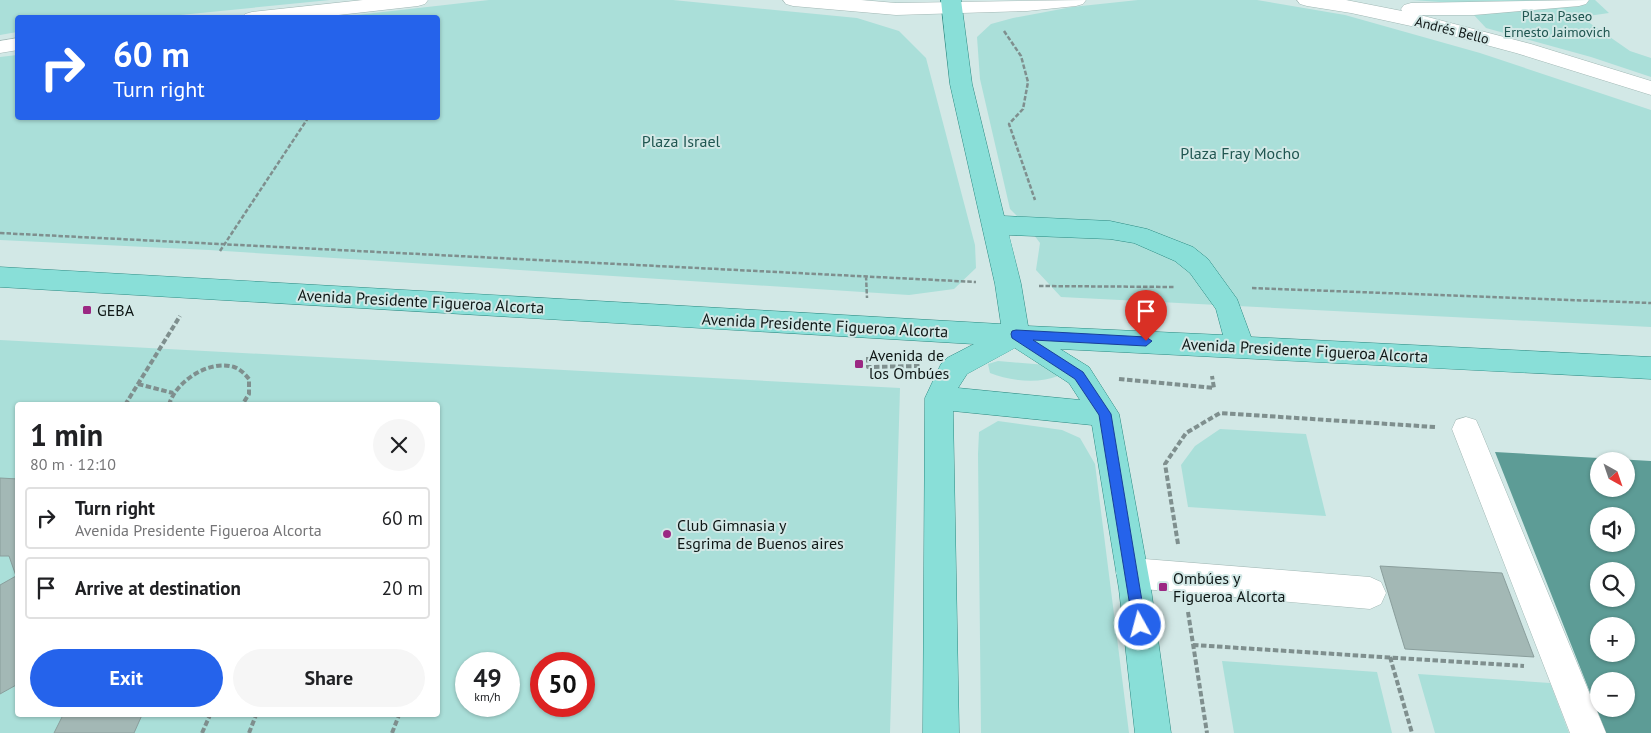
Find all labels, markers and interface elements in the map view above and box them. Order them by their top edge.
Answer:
park label: Plaza Paseo Ernesto Jaimovich [1504,7,1610,41]
street label: Andrés Bello [1413,12,1491,48]
text: 60 m [113,31,190,77]
icon: right [30,35,95,100]
text: Turn right [113,75,205,103]
park label: Plaza Israel [642,131,721,151]
park label: Plaza Fray Mocho [1180,143,1300,163]
street label: Avenida Presidente Figueroa Alcorta [297,285,545,317]
pin [1125,290,1167,341]
icon: arrive [1132,297,1160,325]
place label: GEBA [97,300,135,320]
marker: GEBA [81,304,93,316]
street label: Avenida Presidente Figueroa Alcorta [701,309,949,341]
street label: Avenida Presidente Figueroa Alcorta [1181,334,1429,366]
place label: Avenida de los Ombúes [869,345,950,383]
marker: Avenida de los Ombúes [853,358,865,370]
text: 1 min [30,415,103,454]
button: close [373,419,425,471]
north arrow [1590,452,1635,498]
map controls [1590,452,1635,717]
text: 80 m · 12:10 [30,454,116,474]
text: Turn right [75,496,155,520]
icon: right [32,504,60,532]
text: 60 m [382,506,423,530]
button: sound [1590,507,1635,552]
place label: Club Gimnasia y Esgrima de Buenos aires [677,515,844,553]
text: Avenida Presidente Figueroa Alcorta [75,520,322,540]
marker: Club Gimnasia y Esgrima de Buenos aires [661,528,673,540]
button: search [1590,562,1635,607]
place label: Ombúes y Figueroa Alcorta [1173,568,1285,606]
icon: arrive [32,574,60,602]
text: Arrive at destination [75,576,241,600]
text: 20 m [382,576,423,600]
marker: Ombúes y Figueroa Alcorta [1157,581,1169,593]
position arrow [1113,598,1165,650]
button: + [1590,617,1635,662]
button: Exit [30,649,223,707]
button: Share [233,649,425,707]
speed limit sign: 50 [530,652,595,717]
text: 49 [473,662,502,694]
button: − [1590,672,1635,717]
text: km/h [474,689,501,704]

